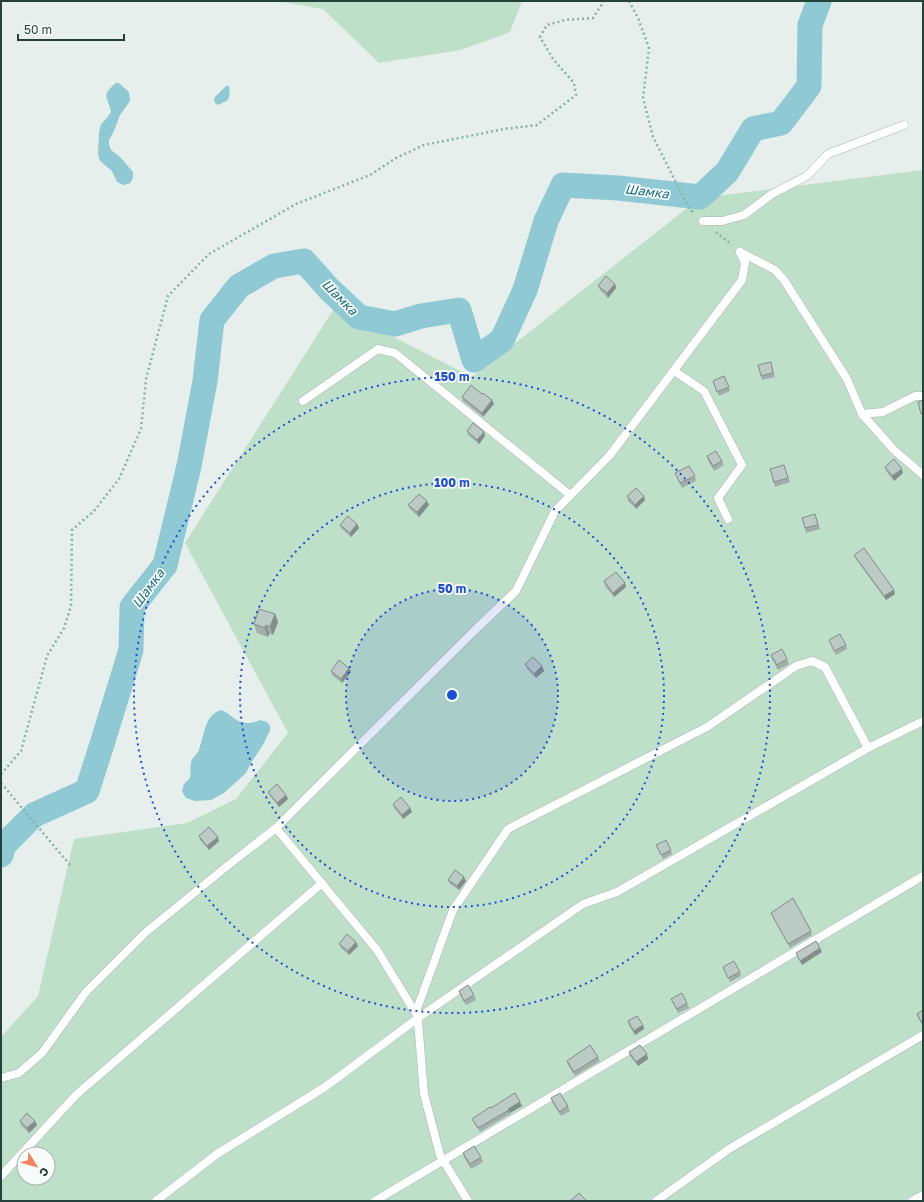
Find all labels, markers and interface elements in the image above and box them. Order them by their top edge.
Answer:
scale bar [18,16,124,42]
text: 50 m [24,22,52,37]
water label: Шамка [624,180,670,202]
water label: Шамка [319,276,362,319]
text: 150 m [435,369,469,384]
text: 100 m [434,475,470,490]
water label: Шамка [129,565,168,611]
text: 50 m [438,581,466,596]
centre of rings [445,688,459,702]
north arrow [16,1146,56,1186]
text: С [37,1165,52,1180]

